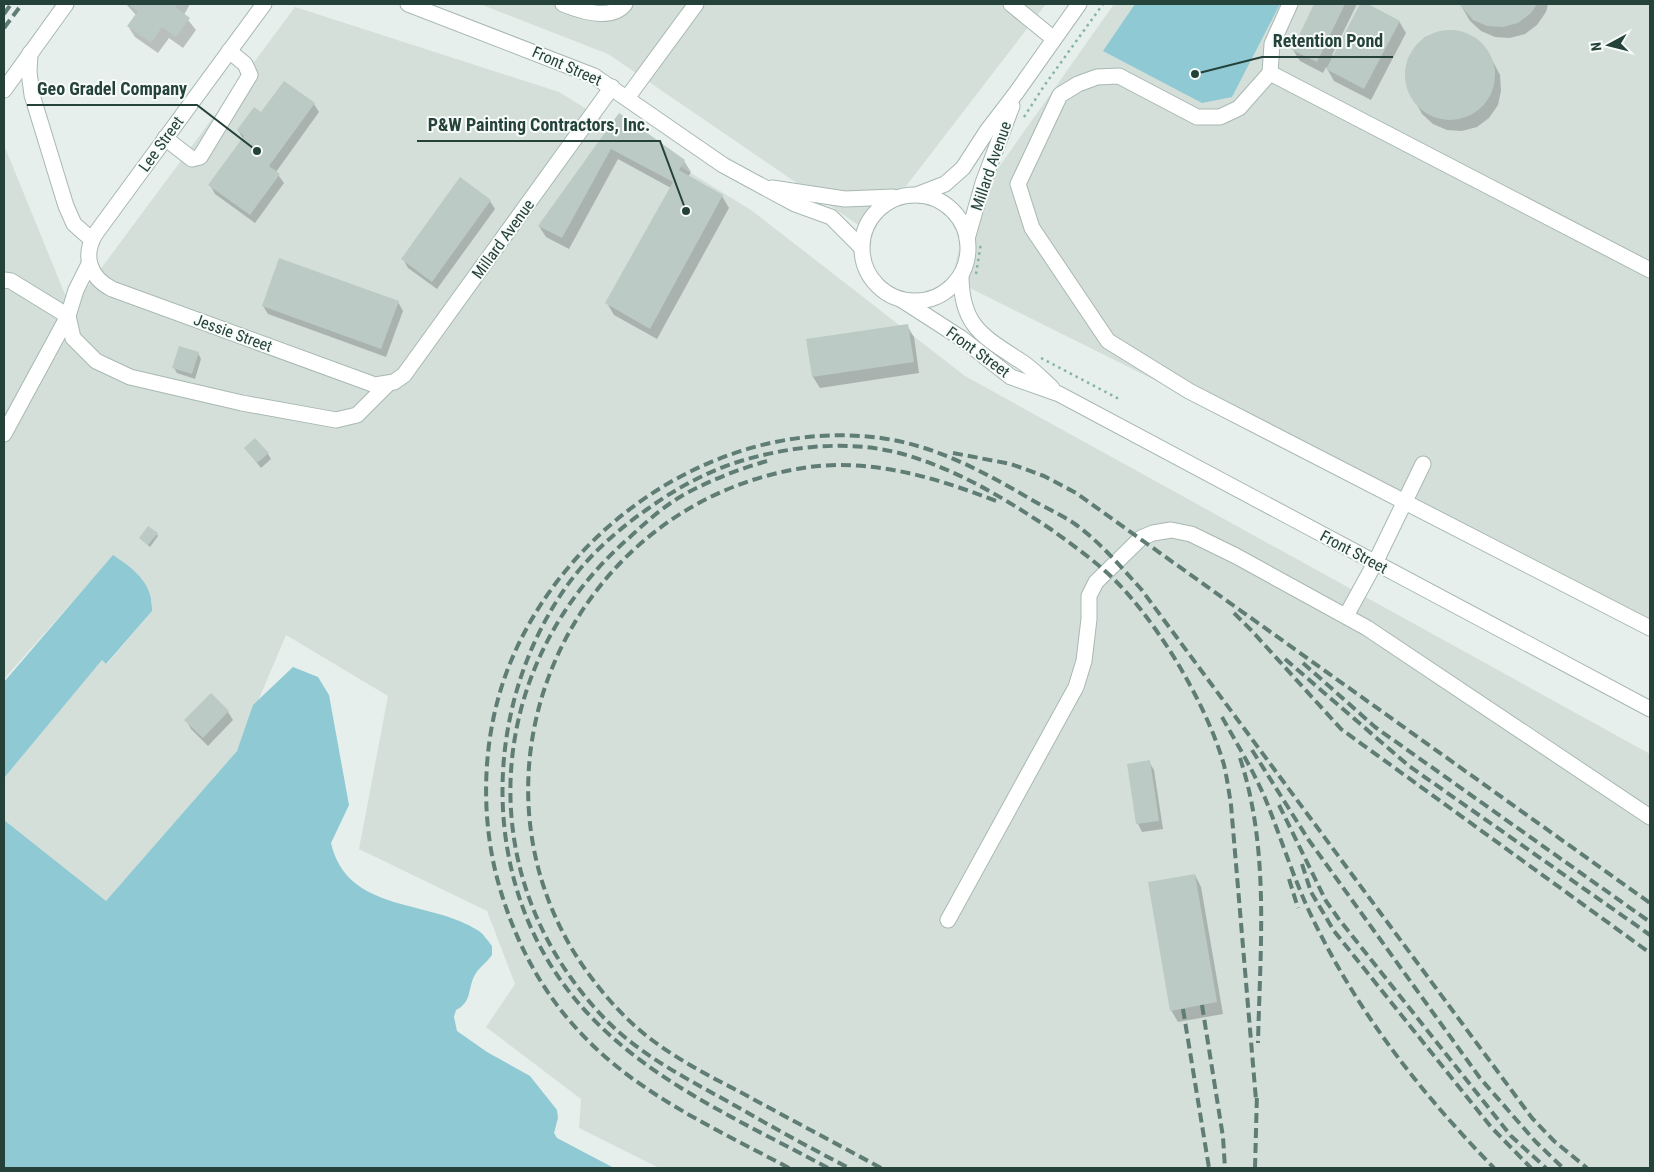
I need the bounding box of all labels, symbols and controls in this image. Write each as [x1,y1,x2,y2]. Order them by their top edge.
north arrow [1584,20,1634,70]
callout: Retention Pond [1262,24,1393,57]
text: Retention Pond [1273,30,1383,51]
text: N [1588,41,1605,52]
street label: Front Street [529,42,605,90]
callout: Geo Gradel Company [27,72,197,105]
text: Geo Gradel Company [37,78,187,99]
callout: P&W Painting Contractors, Inc. [417,108,660,141]
street label: Lee Street [135,112,188,175]
text: P&W Painting Contractors, Inc. [428,114,650,135]
street label: Millard Avenue [967,119,1015,213]
street label: Millard Avenue [468,196,538,282]
street label: Jessie Street [191,310,275,356]
street label: Front Street [943,323,1014,382]
street label: Front Street [1317,526,1391,578]

